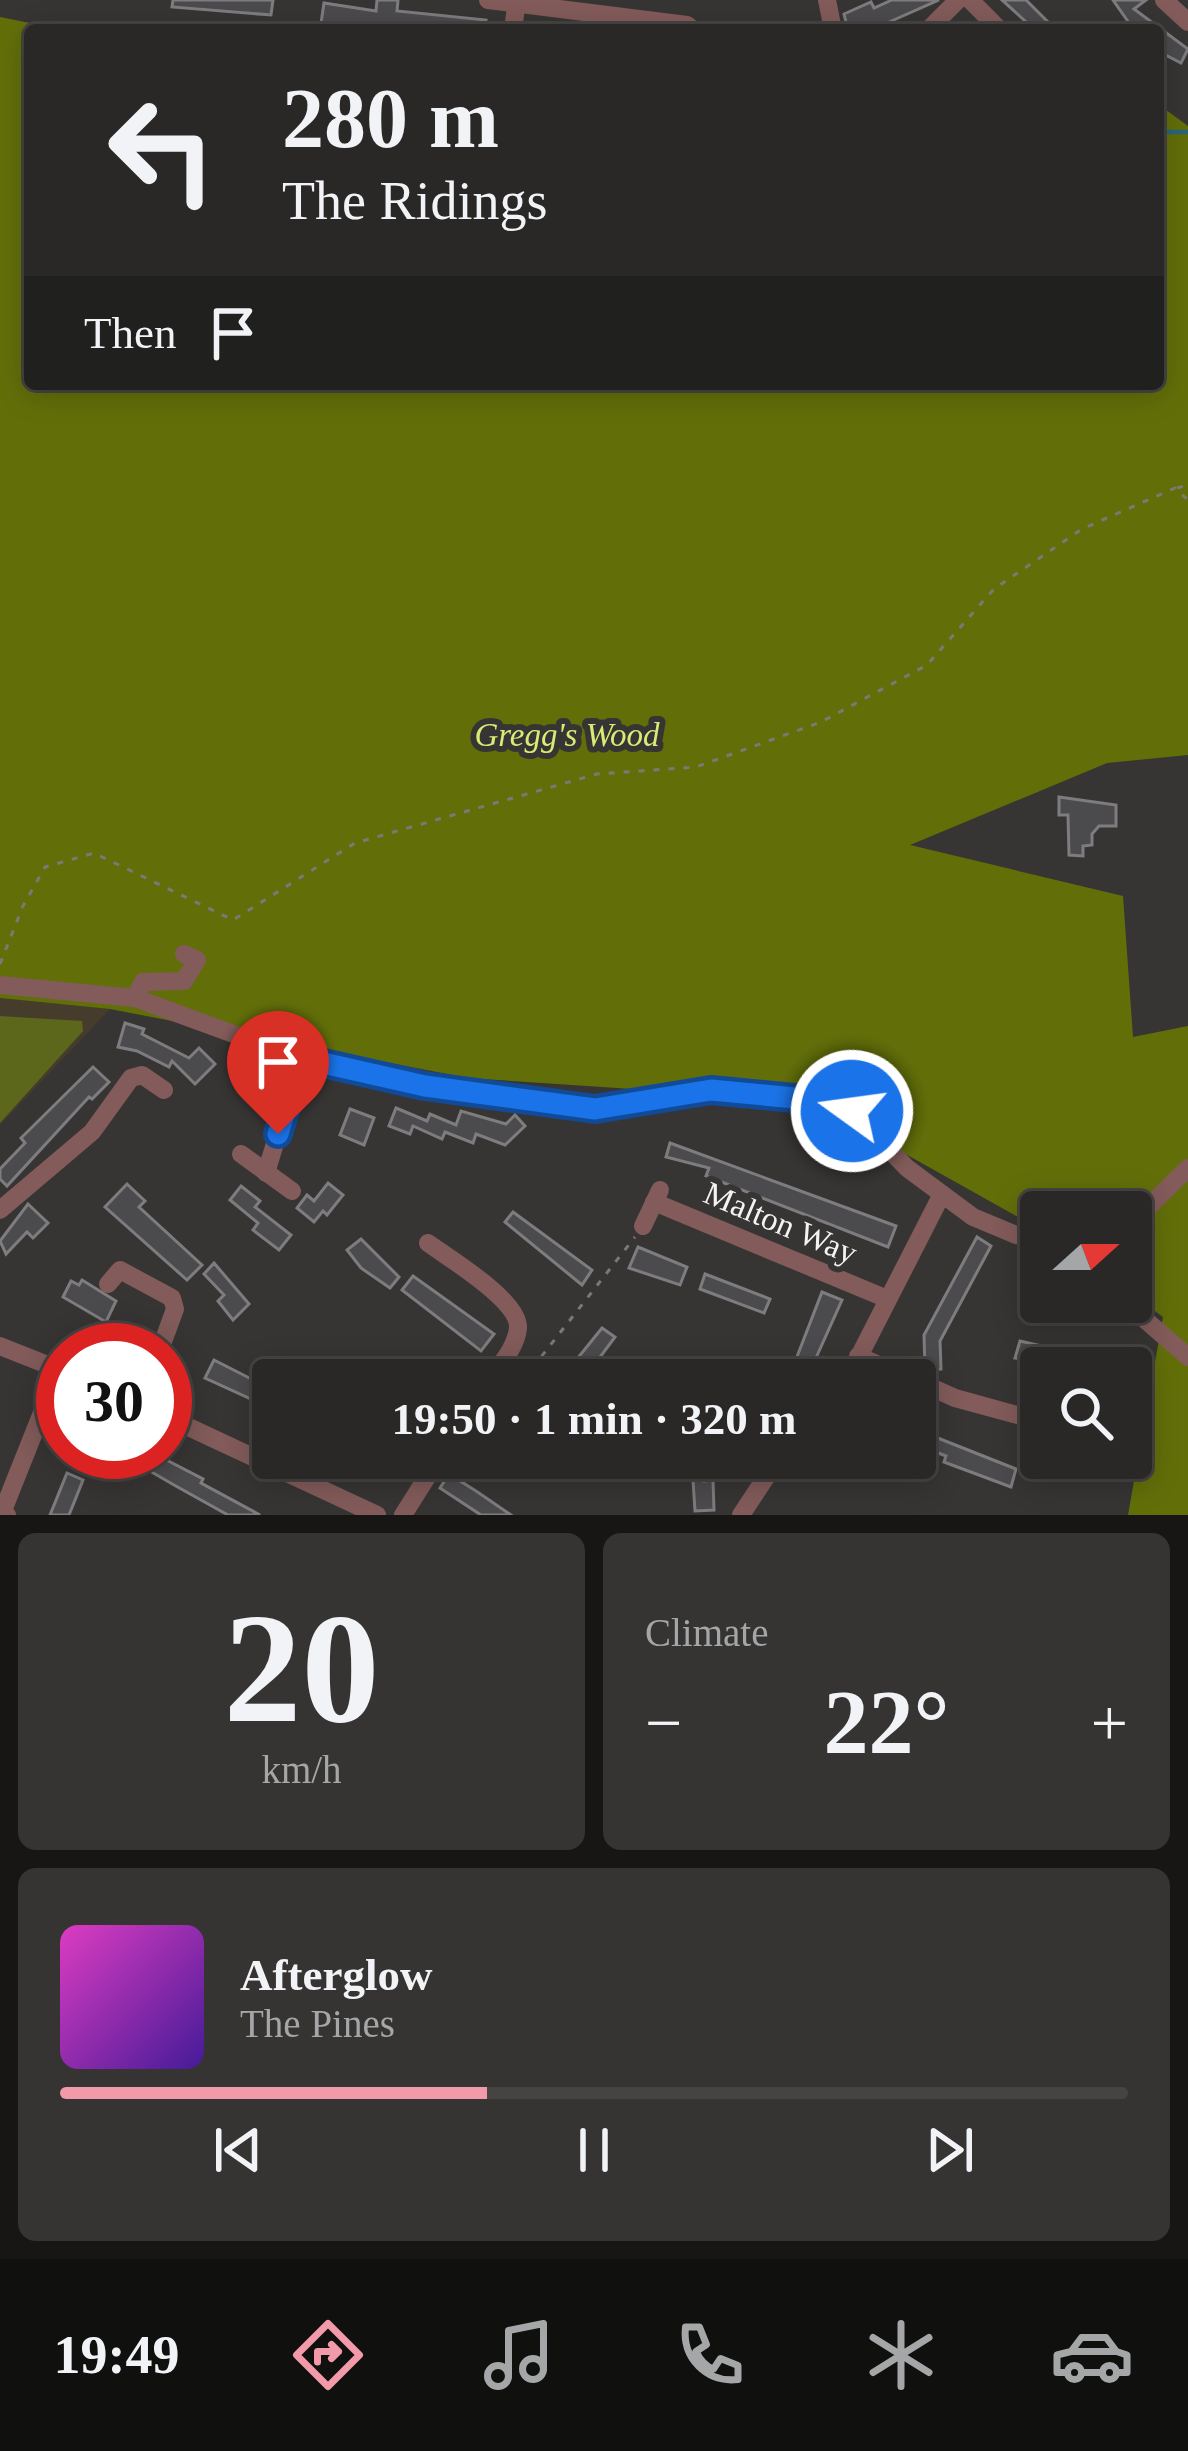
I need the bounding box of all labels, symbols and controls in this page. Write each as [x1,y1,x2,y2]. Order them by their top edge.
icon: left [84,72,240,228]
text: 280 m [282,72,499,165]
text: The Ridings [282,171,548,231]
icon: arrive [200,300,266,366]
text: Then [84,308,176,358]
park label: Gregg's Wood [474,717,660,753]
pin [227,1011,329,1134]
icon: arrive [245,1029,311,1095]
position arrow [789,1048,915,1174]
street label: Malton Way [699,1175,863,1271]
north arrow [1020,1191,1152,1323]
map controls [1020,1191,1152,1479]
speed limit sign: 30 [36,1323,192,1479]
button: search [1020,1347,1152,1479]
text: 19:50 · 1 min · 320 m [392,1394,797,1444]
text: 20 [224,1582,380,1755]
text: Climate [645,1611,768,1654]
text: 22° [824,1673,950,1772]
text: − [645,1686,682,1759]
text: + [1091,1686,1128,1759]
text: km/h [261,1748,342,1791]
text: Afterglow [240,1950,432,2000]
text: The Pines [240,2002,395,2045]
icon: previous [205,2117,271,2183]
icon: pause [561,2117,627,2183]
icon: next [917,2117,983,2183]
icon: directions [286,2313,370,2397]
icon: music [477,2313,561,2397]
icon: phone [668,2313,752,2397]
icon: climate [859,2313,943,2397]
icon: car [1050,2313,1134,2397]
text: 19:49 [54,2325,179,2385]

